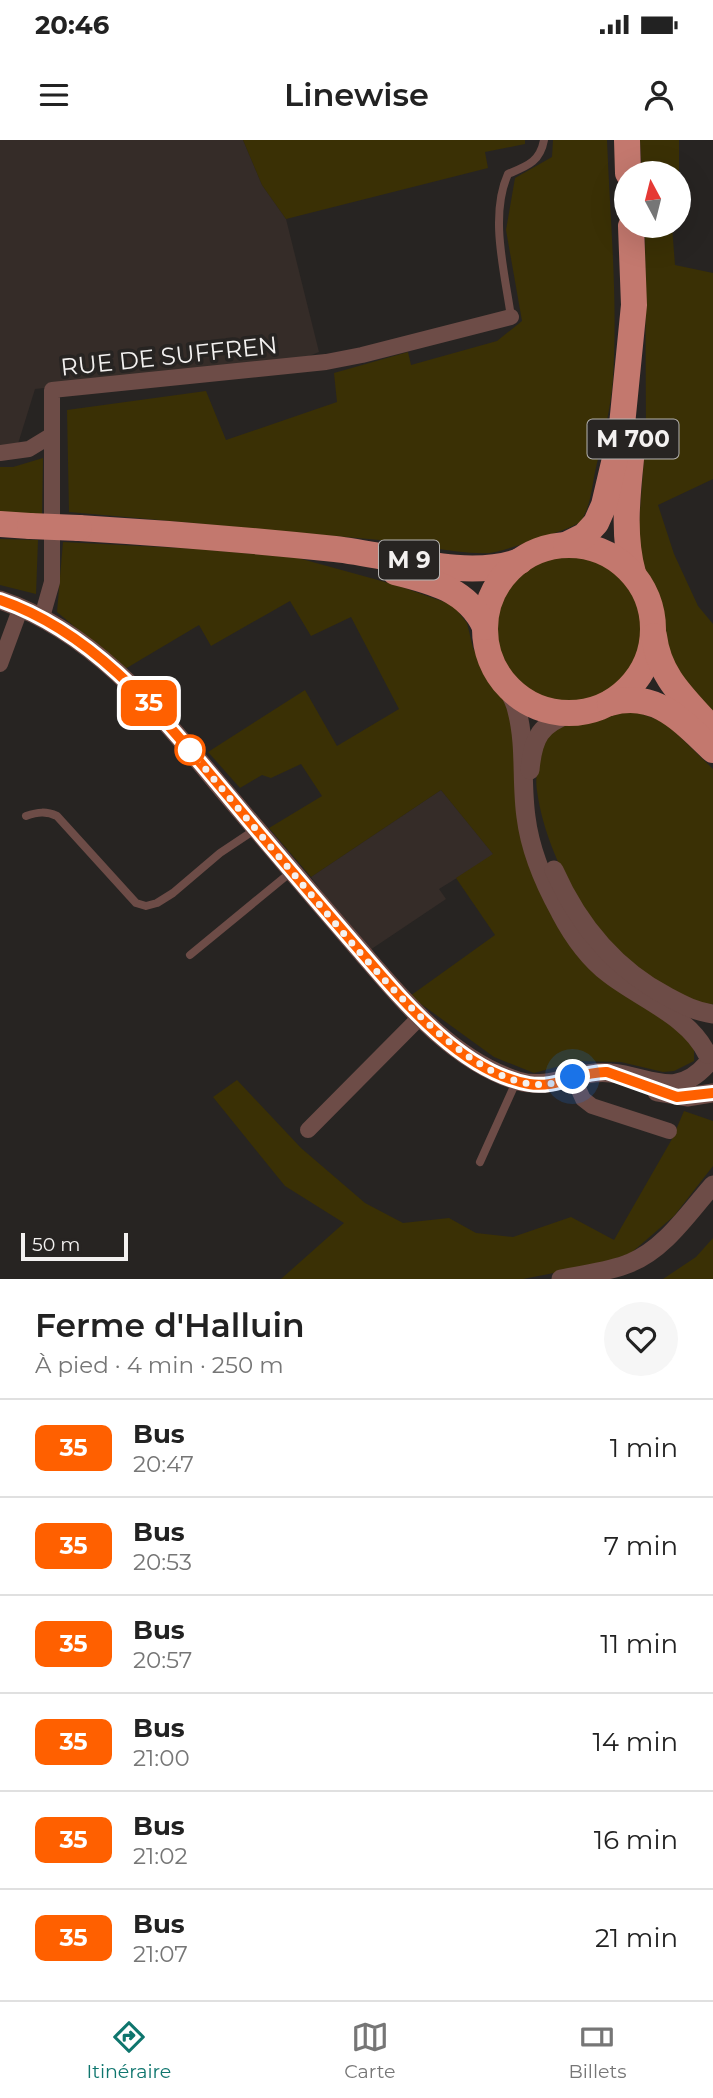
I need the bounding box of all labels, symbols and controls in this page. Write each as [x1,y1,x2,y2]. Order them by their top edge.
text: 20:46 [35,9,109,41]
text: Linewise [284,75,429,114]
icon: menu [35,76,73,114]
icon: person [640,76,678,114]
north arrow [614,161,691,238]
map controls [614,161,691,238]
street label: RUE DE SUFFREN [59,330,279,382]
road number: M 700 [588,420,678,458]
road number: M 9 [379,540,439,580]
line badge: 35 [118,680,180,726]
text: 35 [135,688,163,717]
unlabelled marker [175,735,205,765]
your location [555,1059,590,1094]
scale bar [21,1230,128,1262]
text: 50 m [32,1233,80,1256]
button: heart [604,1302,678,1376]
text: Ferme d'Halluin [35,1305,305,1345]
text: À pied · 4 min · 250 m [35,1351,284,1379]
text: Bus [133,1418,185,1450]
text: 1 min [610,1432,678,1464]
text: 35 [59,1433,88,1462]
text: 20:47 [133,1450,194,1478]
text: Bus [133,1516,185,1548]
text: 7 min [604,1530,678,1562]
text: 35 [59,1531,88,1560]
text: 20:53 [133,1548,192,1576]
text: Bus [133,1614,185,1646]
text: 11 min [600,1628,678,1660]
text: 35 [59,1629,88,1658]
text: 20:57 [133,1646,192,1674]
text: Bus [133,1712,185,1744]
text: 14 min [592,1726,678,1758]
text: 35 [59,1727,88,1756]
text: 21:00 [133,1744,190,1772]
text: Bus [133,1810,185,1842]
text: 16 min [594,1824,678,1856]
text: 35 [59,1825,88,1854]
text: 21:02 [133,1842,188,1870]
text: Bus [133,1908,185,1940]
text: 21 min [595,1922,678,1954]
text: 35 [59,1923,88,1952]
text: 21:07 [133,1940,188,1968]
tab: Itinéraire [86,2018,171,2083]
tab: Carte [344,2018,396,2083]
tab: Billets [568,2018,627,2083]

